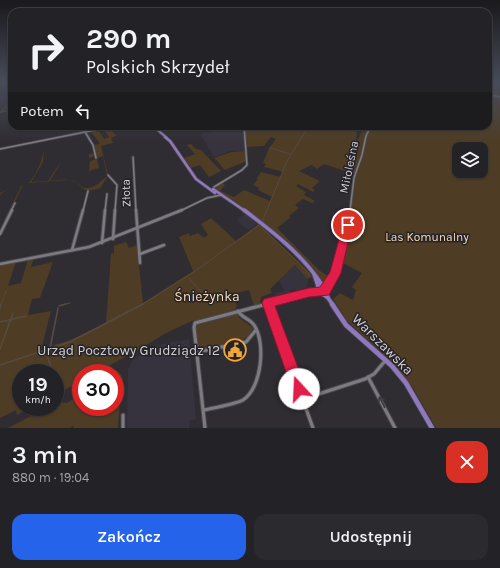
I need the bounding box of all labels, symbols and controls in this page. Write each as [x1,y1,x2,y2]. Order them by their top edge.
text: 290 m [86,22,171,55]
icon: right [20,24,72,76]
text: Polskich Skrzydeł [86,56,230,78]
icon: left [72,100,94,122]
text: Potem [20,102,64,120]
street label: Miłoleśna [337,139,361,195]
map controls [452,142,488,178]
button: layers [452,142,488,178]
street label: Złota [119,179,133,207]
pin [331,208,365,242]
icon: arrive [337,214,359,236]
park label: Las Komunalny [385,230,469,244]
park label: Śnieżynka [174,288,240,305]
street label: Warszawska [348,310,417,379]
public building icon: Urząd Pocztowy Grudziądz 12 [222,337,248,363]
place label: Urząd Pocztowy Grudziądz 12 [37,342,220,359]
speed limit sign: 30 [72,364,124,416]
position arrow [278,368,320,410]
text: 19 [28,373,48,396]
text: km/h [25,394,51,406]
one-way arrow [378,397,385,409]
text: 3 min [12,441,78,469]
button: close [446,441,488,483]
text: 880 m · 19:04 [12,470,89,485]
button: Zakończ [12,514,246,560]
button: Udostępnij [254,514,488,560]

